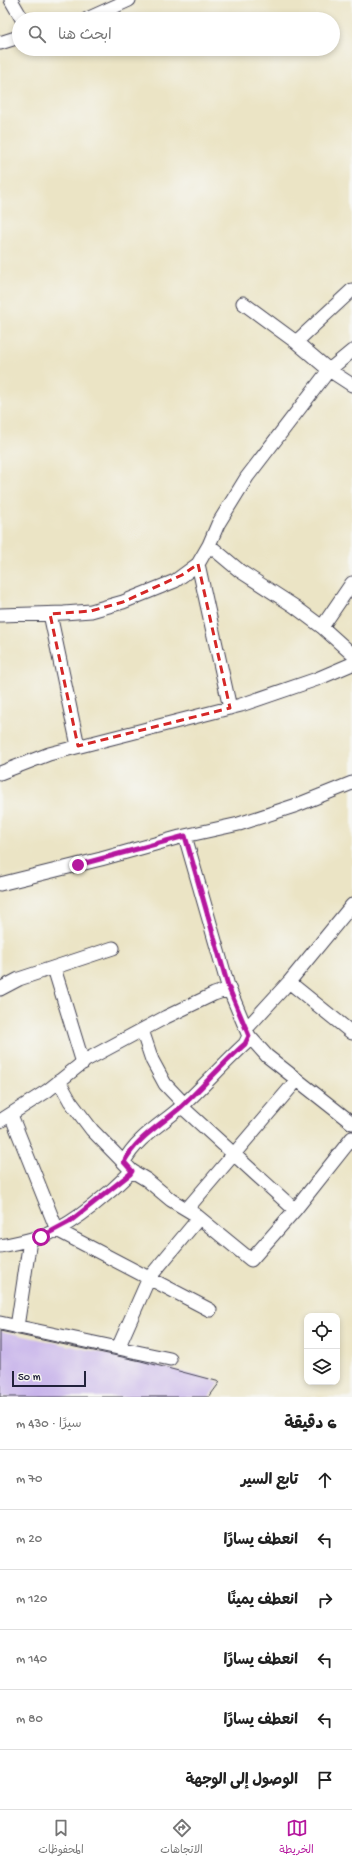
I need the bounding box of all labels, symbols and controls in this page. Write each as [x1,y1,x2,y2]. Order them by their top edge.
search box [12,12,340,56]
icon: search [26,23,48,45]
text: ابحث هنا [58,27,112,45]
route end [69,856,87,874]
route start [32,1228,50,1246]
map controls [304,1313,340,1385]
button: locate [304,1313,340,1349]
button: layers [304,1349,340,1385]
scale bar [12,1369,86,1388]
text: 50 m [18,1372,40,1384]
text: 6 دقيقة [284,1415,336,1435]
text: سيرًا · 430 m [16,1417,81,1432]
icon: ahead [314,1469,336,1491]
text: 70 m [16,1472,42,1487]
text: تابع السير [241,1472,298,1490]
icon: left [314,1529,336,1551]
text: 20 m [16,1532,42,1547]
text: انعطف يسارًا [224,1532,298,1550]
icon: right [314,1589,336,1611]
text: 120 m [16,1592,47,1607]
text: انعطف يمينًا [227,1592,298,1610]
icon: left [314,1649,336,1671]
text: 140 m [16,1652,47,1667]
text: انعطف يسارًا [224,1652,298,1670]
icon: left [314,1709,336,1731]
text: 80 m [16,1712,43,1727]
text: انعطف يسارًا [224,1712,298,1730]
icon: arrive [314,1769,336,1791]
text: الوصول إلى الوجهة [185,1772,298,1790]
tab: المحفوظات [38,1817,84,1859]
tab: الاتجاهات [160,1817,203,1859]
tab: الخريطة [279,1817,314,1859]

